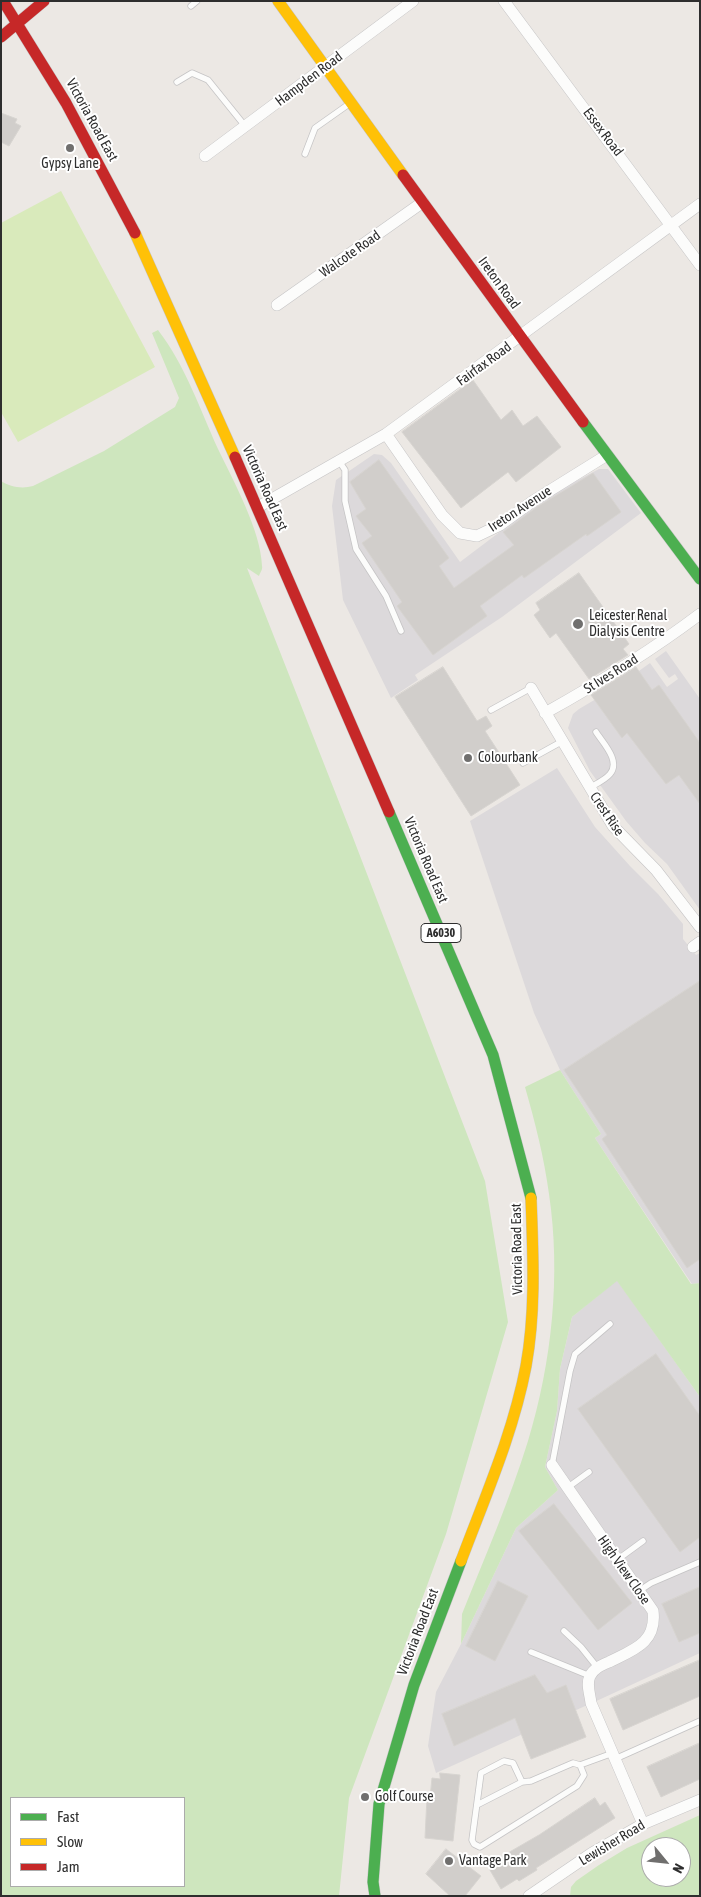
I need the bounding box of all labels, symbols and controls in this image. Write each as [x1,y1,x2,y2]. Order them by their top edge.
street label: Hampden Road [272,48,346,110]
street label: Victoria Road East [62,76,122,164]
street label: Essex Road [579,104,627,160]
marker: Gypsy Lane [64,142,76,154]
place label: Gypsy Lane [41,156,99,172]
street label: Walcote Road [316,227,384,281]
street label: Ireton Road [475,254,523,312]
street label: Fairfax Road [453,338,515,390]
street label: Victoria Road East [239,443,291,533]
street label: Ireton Avenue [485,482,555,536]
place label: Leicester Renal Dialysis Centre [589,608,667,640]
marker: Leicester Renal Dialysis Centre [571,617,585,631]
street label: St Ives Road [581,651,641,697]
place label: Colourbank [478,750,538,766]
marker: Colourbank [462,752,474,764]
street label: Crest Rise [586,789,628,839]
street label: Victoria Road East [400,815,452,905]
road number: A6030 [421,924,461,942]
street label: Victoria Road East [508,1203,526,1295]
street label: High View Close [594,1532,654,1608]
street label: Victoria Road East [394,1586,442,1678]
place label: Golf Course [375,1789,434,1805]
marker: Golf Course [359,1791,371,1803]
legend [10,1797,185,1887]
text: Fast [57,1808,79,1825]
street label: Lewisher Road [576,1817,648,1869]
text: Slow [57,1833,83,1850]
north arrow [641,1837,691,1887]
place label: Vantage Park [459,1853,527,1869]
marker: Vantage Park [443,1855,455,1867]
text: Jam [57,1858,80,1875]
text: N [669,1861,687,1876]

